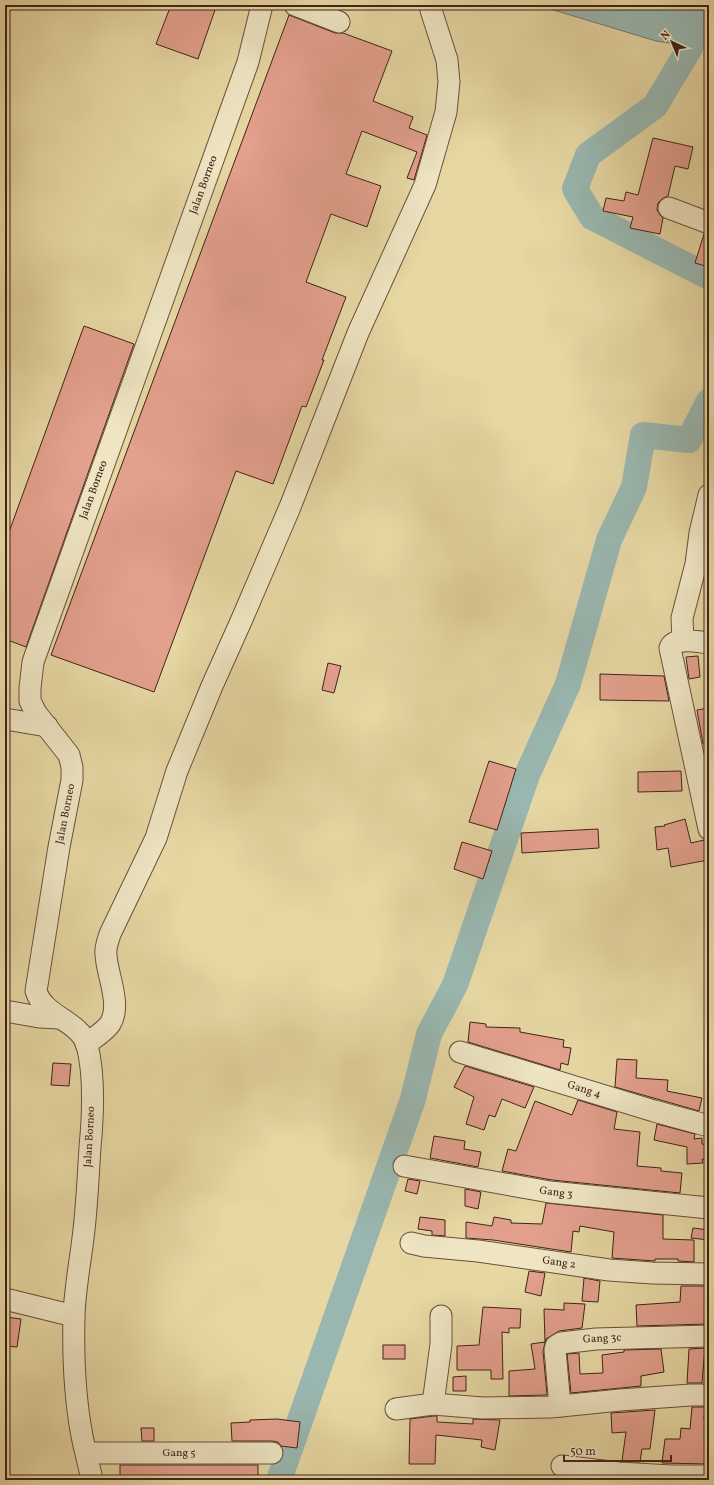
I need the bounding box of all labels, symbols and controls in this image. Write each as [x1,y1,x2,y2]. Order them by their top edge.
north arrow [652,22,692,62]
text: N [658,28,674,44]
street label: Jalan Borneo [186,153,222,216]
street label: Jalan Borneo [76,458,112,521]
street label: Jalan Borneo [53,782,79,846]
street label: Gang 4 [565,1078,603,1102]
street label: Jalan Borneo [81,1106,99,1168]
street label: Gang 3 [538,1184,574,1203]
street label: Gang 2 [541,1253,577,1273]
street label: Gang 3c [582,1330,622,1347]
scale bar [564,1437,671,1463]
text: 50 m [570,1444,596,1460]
street label: Gang 5 [162,1446,196,1461]

